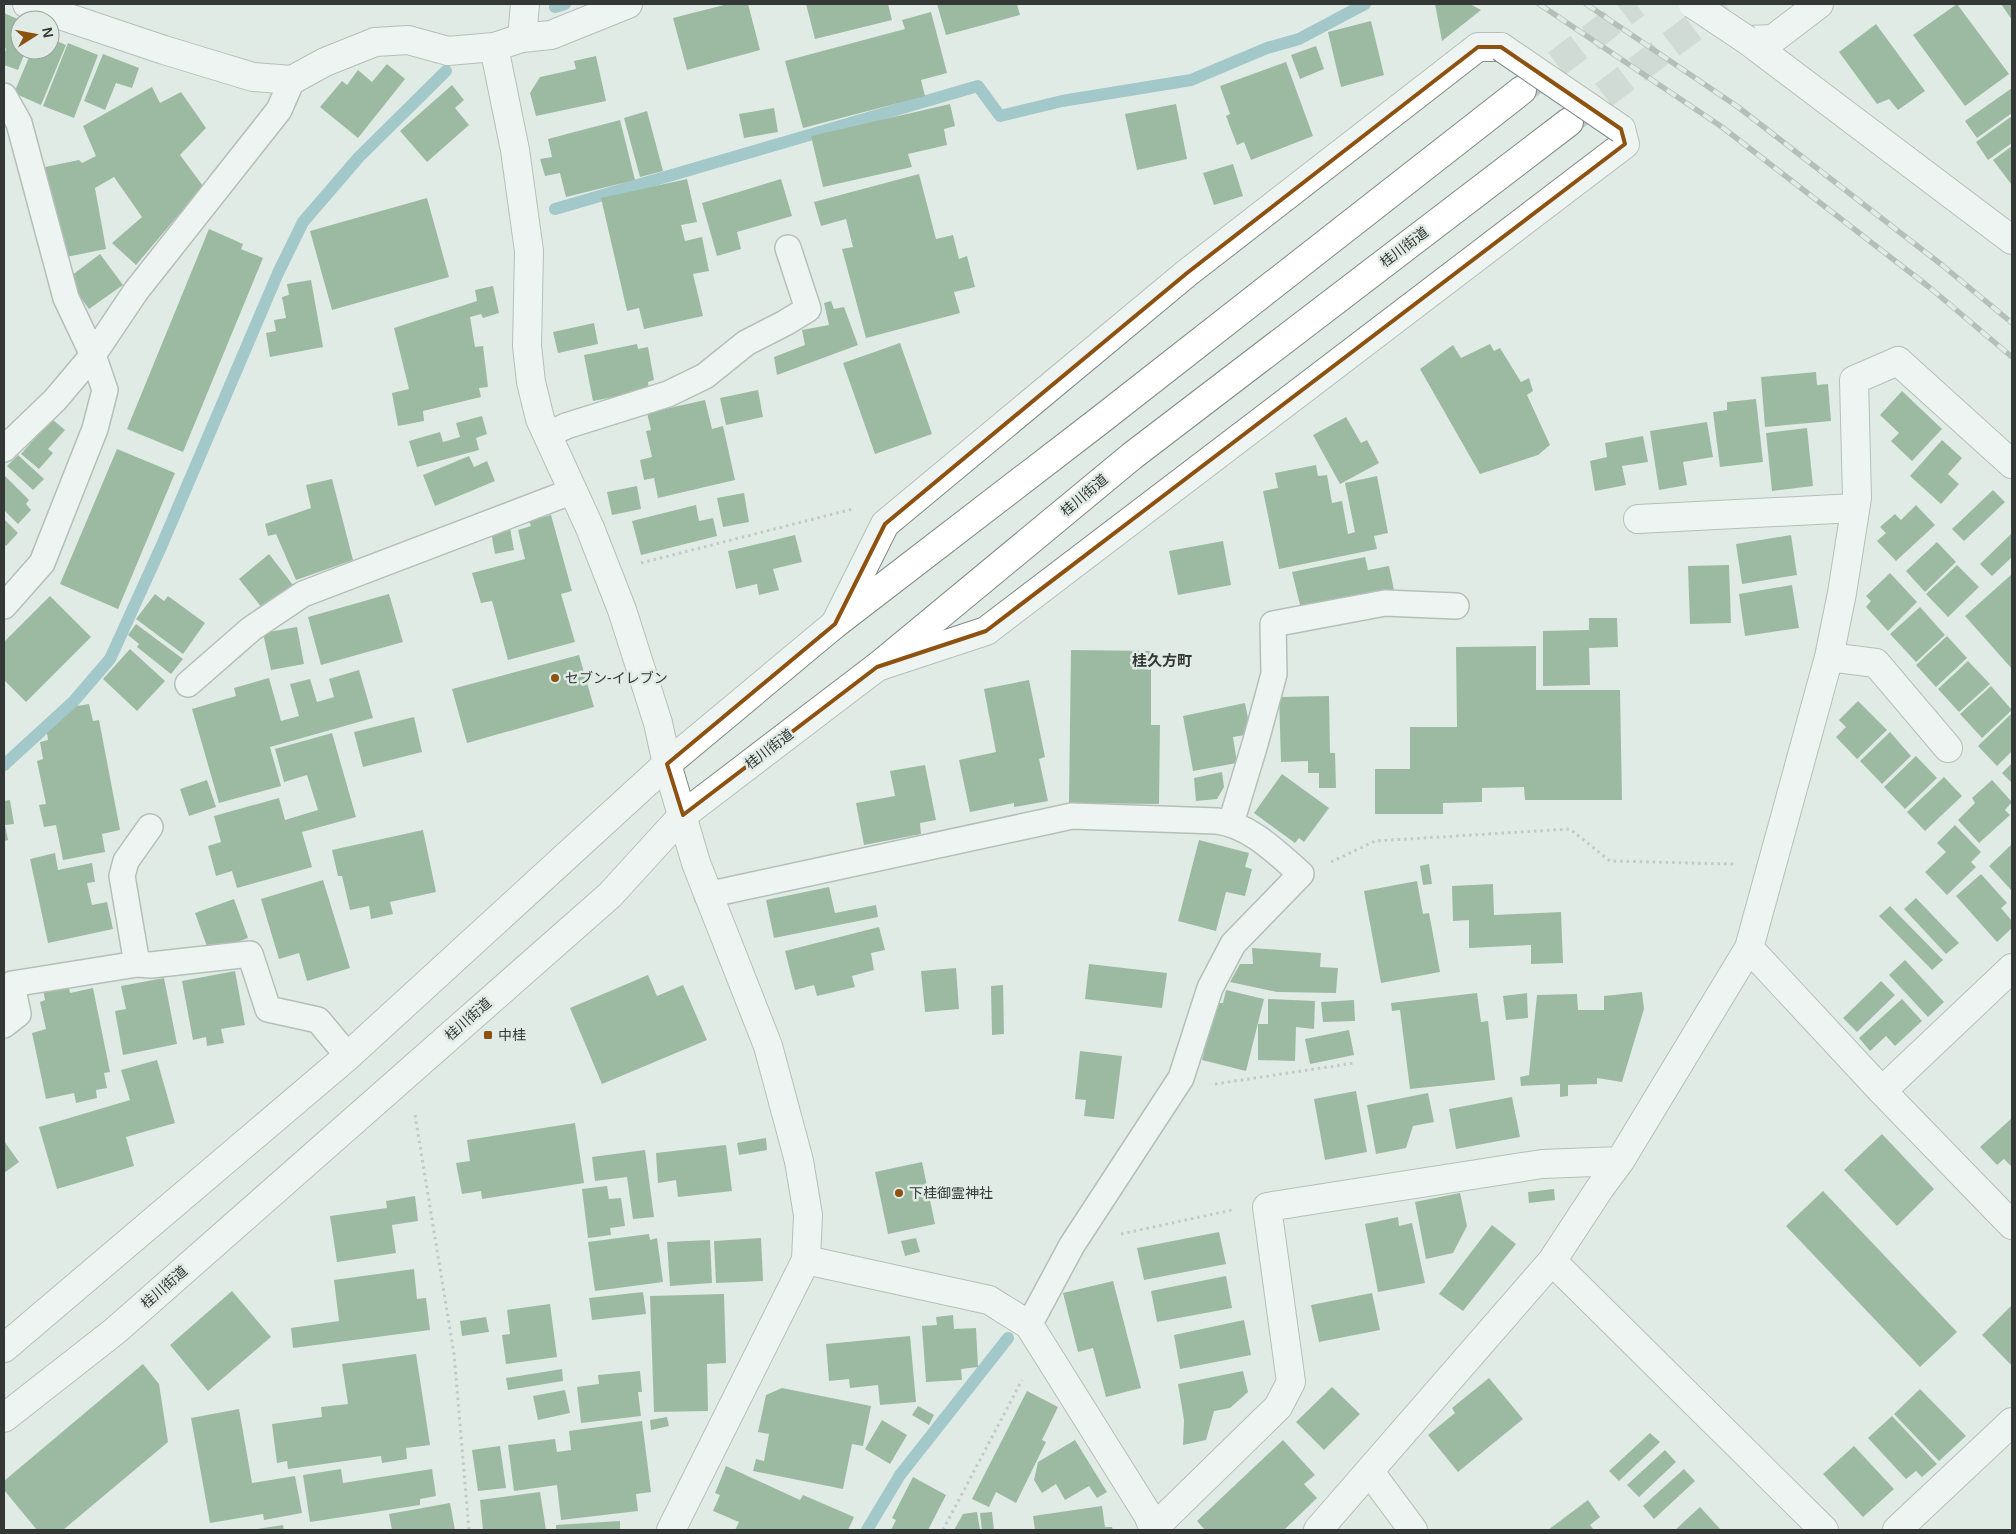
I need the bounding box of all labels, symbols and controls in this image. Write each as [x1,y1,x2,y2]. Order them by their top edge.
north arrow [10,10,60,60]
text: N [39,26,57,39]
street label: 桂川街道 [1377,224,1431,270]
street label: 桂川街道 [1057,471,1111,519]
district label: 桂久方町 [1132,652,1192,669]
place label: セブン-イレブン [565,670,668,686]
marker: セブン-イレブン [549,672,561,684]
street label: 桂川街道 [742,726,796,772]
street label: 桂川街道 [442,995,494,1043]
place label: 中桂 [498,1027,526,1043]
marker: 中桂 [482,1029,494,1041]
place label: 下桂御霊神社 [909,1185,993,1201]
marker: 下桂御霊神社 [893,1187,905,1199]
street label: 桂川街道 [138,1263,190,1311]

